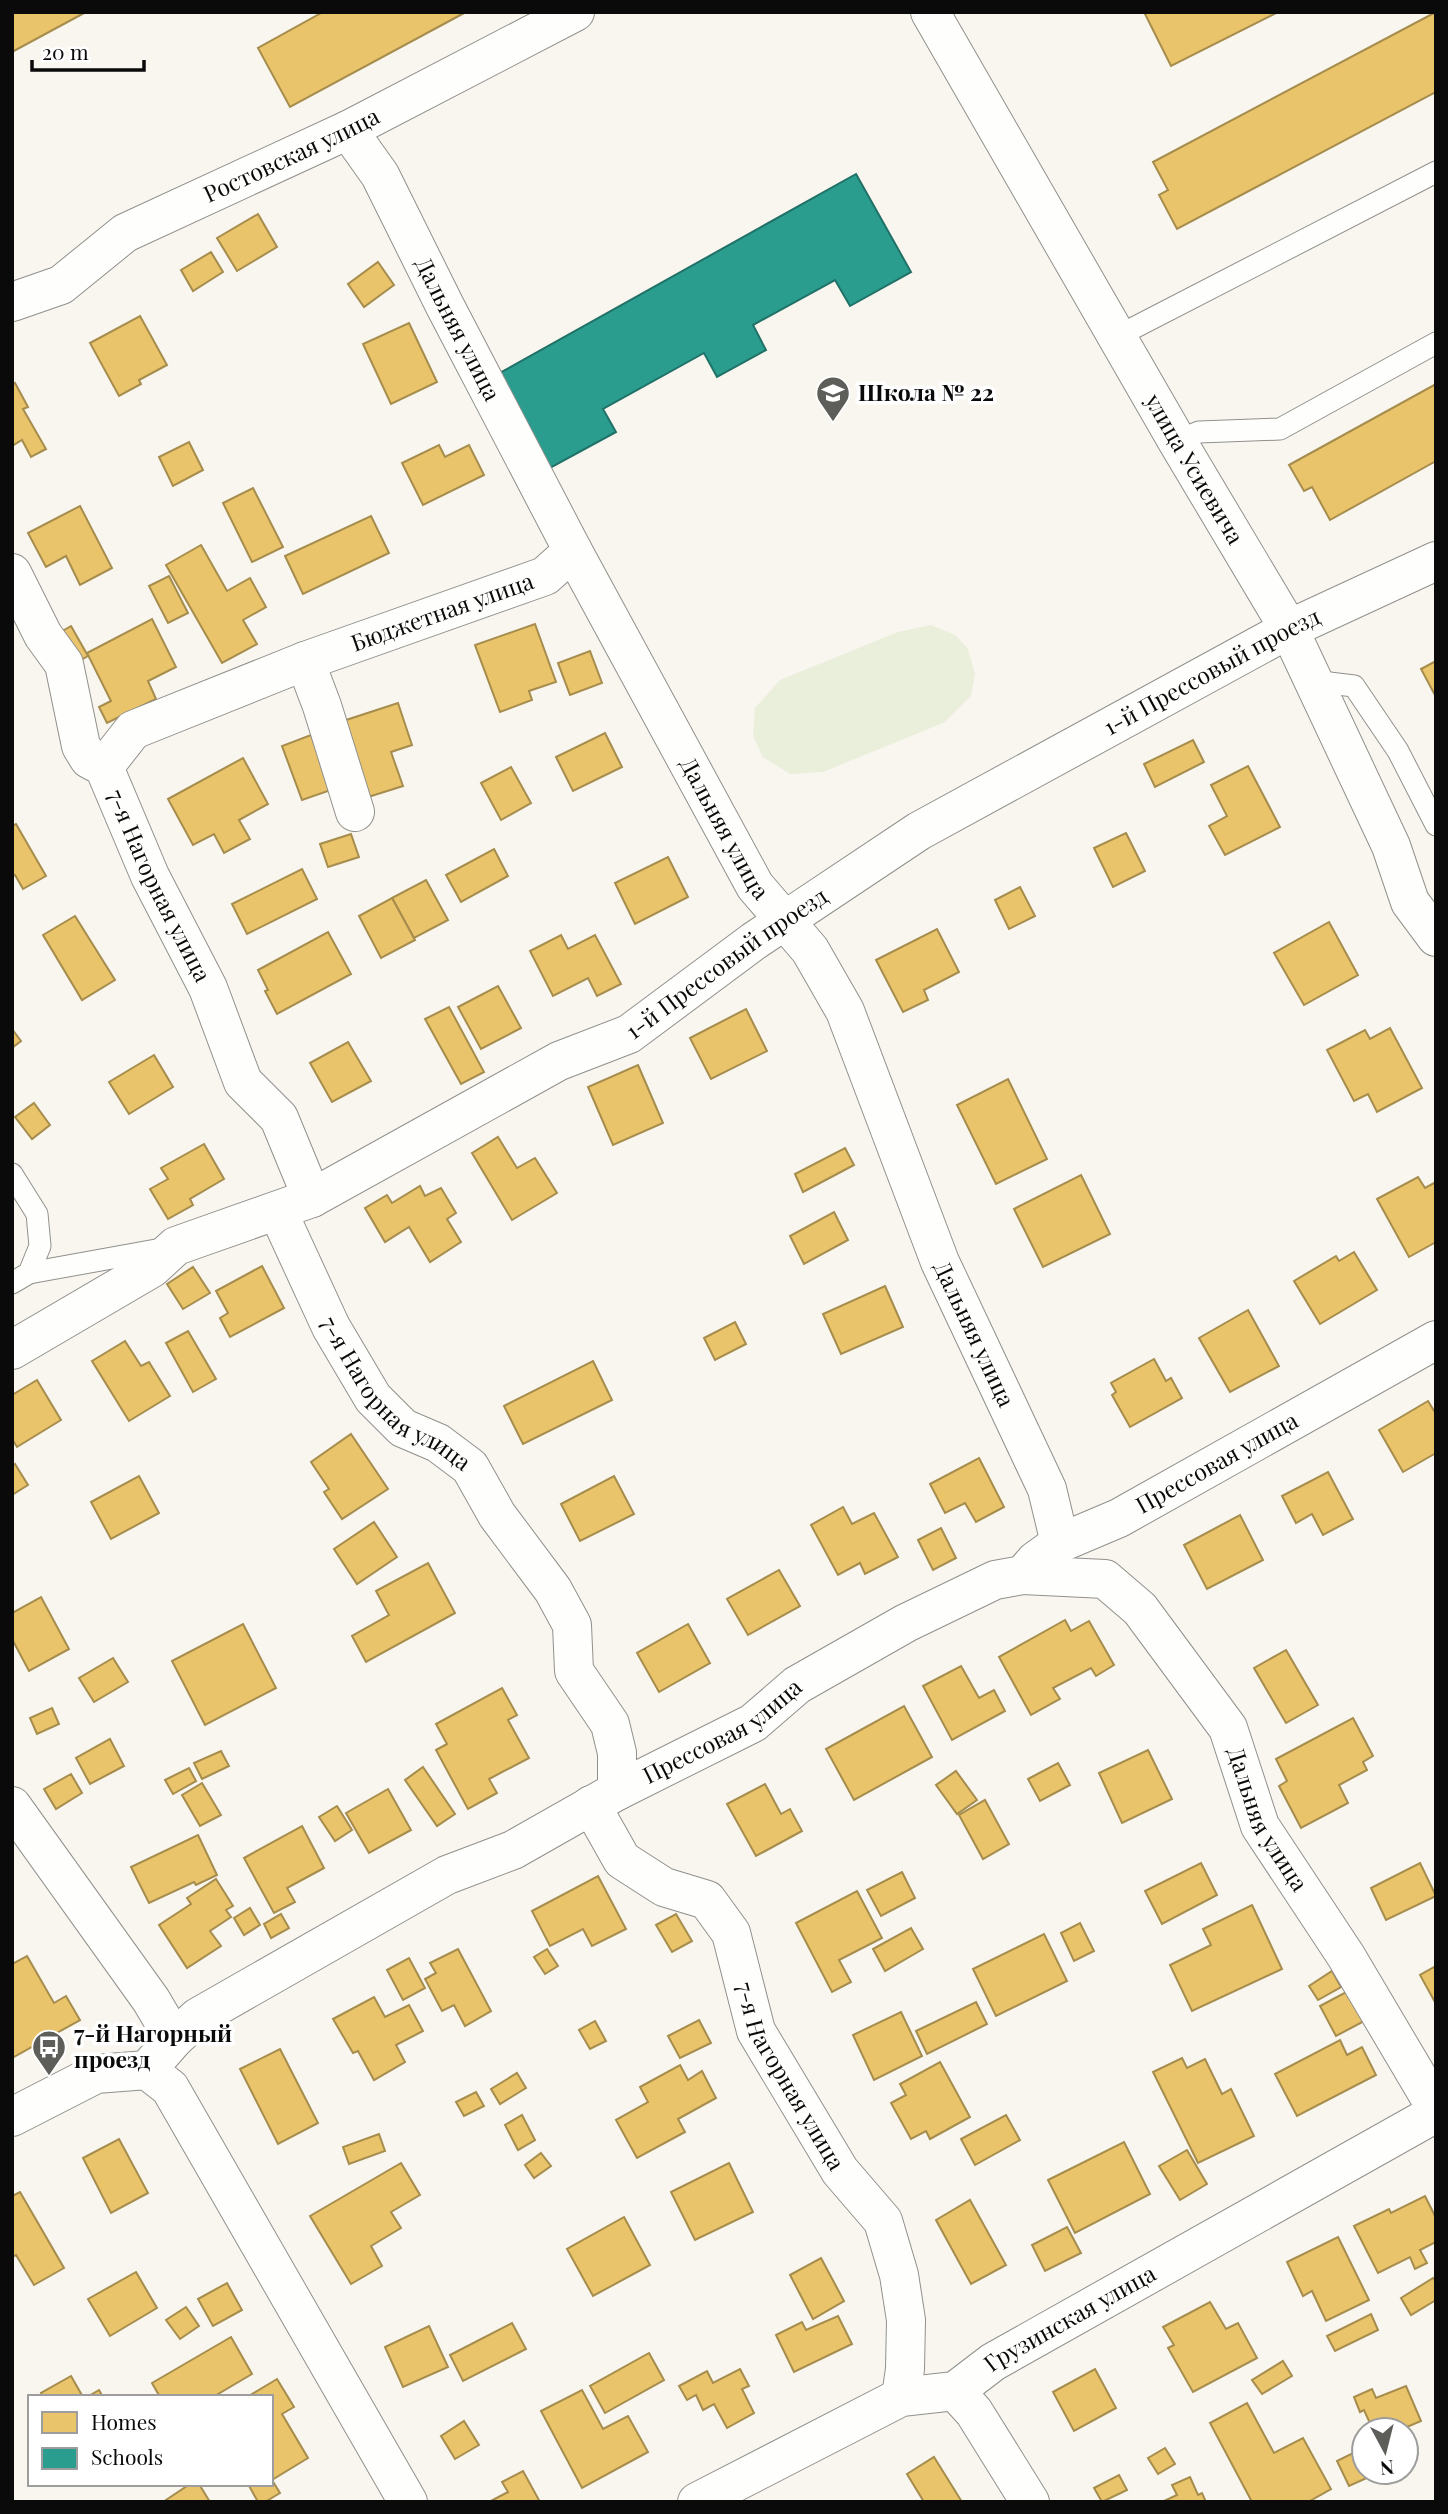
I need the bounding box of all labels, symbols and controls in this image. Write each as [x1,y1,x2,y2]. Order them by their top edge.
scale bar [32,28,144,72]
text: 20 m [42,37,89,65]
street label: Ростовская улица [198,99,385,209]
street label: Дальняя улица [409,252,509,406]
school or university icon: Школа № 22 [814,374,852,423]
place label: Школа № 22 [858,376,994,407]
street label: улица Усиевича [1139,387,1252,550]
street label: Бюджетная улица [346,564,538,658]
street label: 1-й Прессовый проезд [1097,600,1325,741]
street label: Дальняя улица [674,751,777,906]
street label: 7-я Нагорная улица [101,784,219,987]
street label: 1-й Прессовый проезд [619,879,833,1045]
street label: Дальняя улица [928,1256,1023,1412]
street label: 7-я Нагорная улица [314,1311,478,1477]
street label: Прессовая улица [1130,1403,1303,1520]
street label: Прессовая улица [637,1670,808,1790]
street label: Дальняя улица [1221,1743,1316,1897]
street label: 7-я Нагорная улица [730,1978,853,2176]
place label: 7-й Нагорный проезд [74,2017,232,2074]
bus stop icon: 7-й Нагорный проезд [30,2028,68,2077]
street label: Грузинская улица [977,2257,1161,2378]
legend [28,2395,273,2486]
text: Homes [91,2407,157,2435]
north arrow [1350,2416,1420,2486]
text: Schools [91,2442,163,2470]
text: N [1379,2455,1396,2483]

